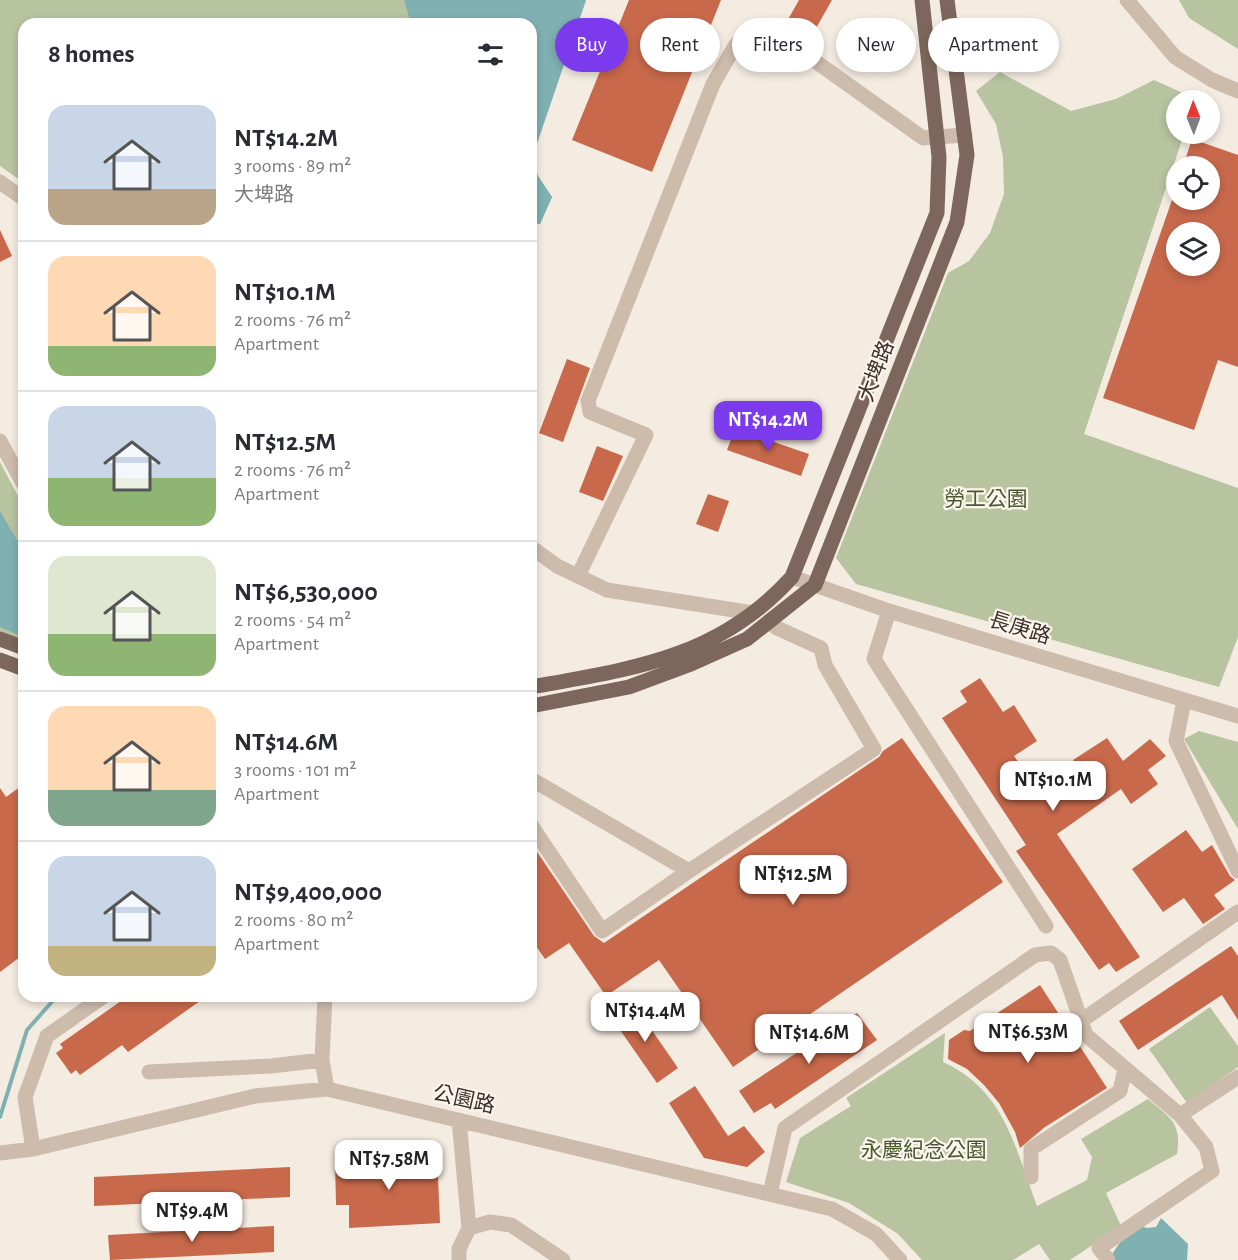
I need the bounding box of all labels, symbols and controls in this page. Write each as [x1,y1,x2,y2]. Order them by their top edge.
chip: Buy [555,18,628,72]
chip: Rent [640,18,720,72]
chip: Filters [732,18,824,72]
chip: New [836,18,916,72]
chip: Apartment [928,18,1059,72]
icon: filters [474,38,507,71]
text: 8 homes [48,41,135,67]
north arrow [1166,90,1220,144]
map controls [1166,90,1220,276]
text: NT$14.2M [234,125,338,151]
icon: home [96,129,168,201]
text: 3 rooms · 89 m² [234,156,351,176]
button: locate [1166,156,1220,210]
text: 大埤路 [234,185,294,205]
button: layers [1166,222,1220,276]
text: NT$10.1M [234,279,336,305]
icon: home [96,280,168,352]
text: 2 rooms · 76 m² [234,310,351,330]
text: Apartment [234,334,319,354]
street label: 大埤路 [854,338,898,404]
pin: NT$14.2M [706,401,830,452]
text: NT$14.2M [728,410,808,430]
text: NT$12.5M [234,429,336,455]
icon: home [96,430,168,502]
text: 2 rooms · 76 m² [234,460,351,480]
text: Apartment [234,484,319,504]
park label: 勞工公園 [944,488,1028,510]
text: NT$6,530,000 [234,579,378,605]
icon: home [96,580,168,652]
street label: 長庚路 [987,608,1053,648]
text: 2 rooms · 54 m² [234,610,351,630]
text: Apartment [234,634,319,654]
text: NT$14.6M [234,729,338,755]
icon: home [96,730,168,802]
text: 3 rooms · 101 m² [234,760,357,780]
pin: NT$10.1M [991,761,1115,812]
text: NT$10.1M [1014,770,1092,790]
text: Apartment [234,784,319,804]
pin: NT$12.5M [731,855,855,906]
text: NT$12.5M [754,864,832,884]
text: NT$9,400,000 [234,879,382,905]
icon: home [96,880,168,952]
text: 2 rooms · 80 m² [234,910,353,930]
text: Apartment [234,934,319,954]
pin: NT$14.4M [583,992,707,1043]
text: NT$14.4M [605,1001,685,1021]
pin: NT$6.53M [966,1013,1090,1064]
pin: NT$14.6M [747,1014,871,1065]
text: NT$6.53M [988,1022,1068,1042]
text: NT$14.6M [769,1023,849,1043]
street label: 公園路 [431,1081,497,1117]
park label: 永慶紀念公園 [861,1139,987,1161]
pin: NT$7.58M [327,1140,451,1191]
text: NT$7.58M [349,1149,429,1169]
pin: NT$9.4M [137,1192,247,1243]
text: NT$9.4M [155,1201,229,1221]

